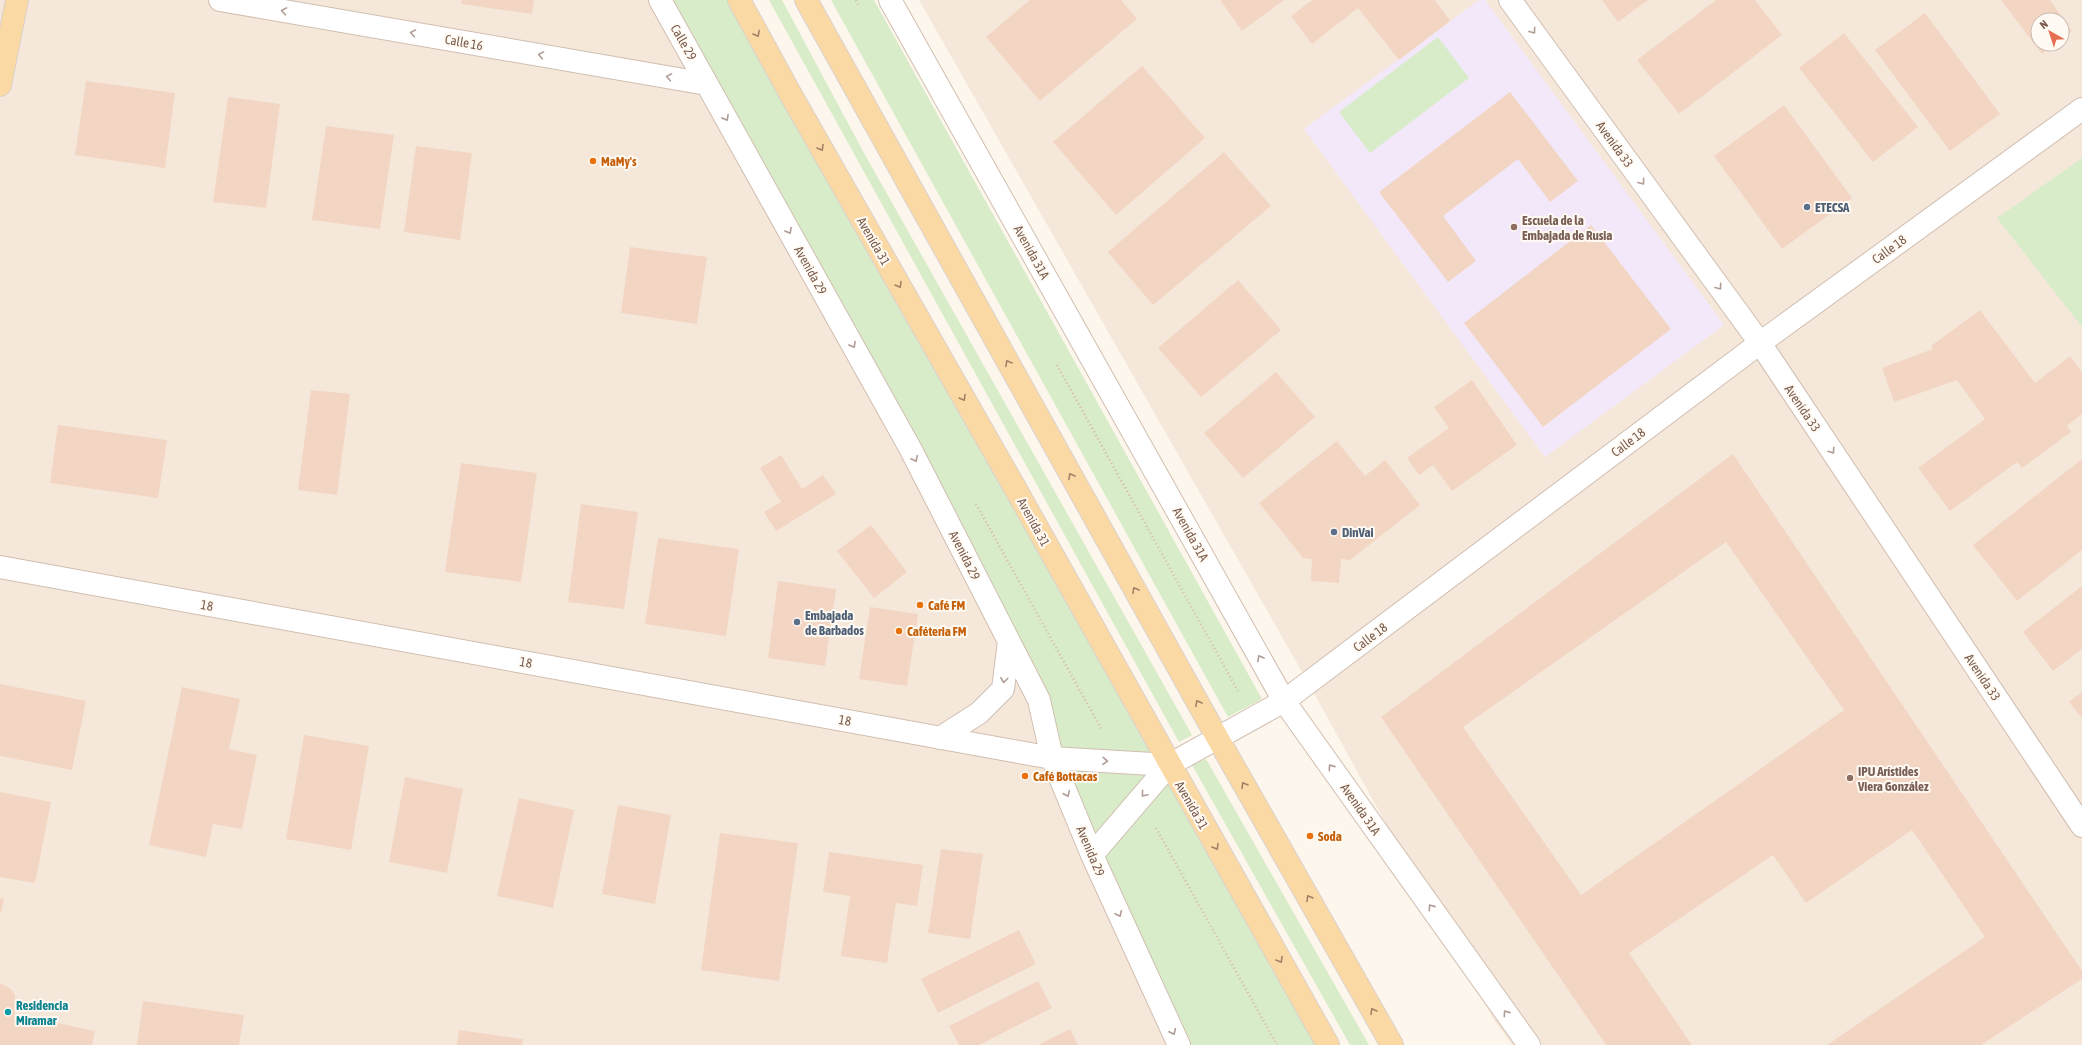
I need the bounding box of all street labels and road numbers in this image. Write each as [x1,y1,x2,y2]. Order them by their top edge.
street label: Calle 29 [667,22,700,63]
street label: Calle 16 [444,32,484,53]
street label: Avenida 33 [1593,118,1636,170]
street label: Avenida 31 [854,215,893,268]
street label: Avenida 31A [1011,223,1053,282]
street label: Calle 18 [1869,232,1909,267]
street label: Avenida 29 [791,243,830,297]
street label: Avenida 33 [1782,382,1824,434]
street label: Calle 18 [1608,425,1648,460]
street label: Avenida 31 [1014,495,1053,549]
street label: Avenida 31A [1170,505,1212,564]
street label: Avenida 29 [946,528,983,582]
street label: 18 [200,597,214,614]
street label: Calle 18 [1350,620,1390,655]
street label: Avenida 33 [1962,651,2004,703]
street label: 18 [519,654,533,671]
street label: 18 [838,712,852,729]
street label: Avenida 31 [1172,779,1211,832]
street label: Avenida 31A [1337,781,1384,838]
street label: Avenida 29 [1073,824,1108,879]

